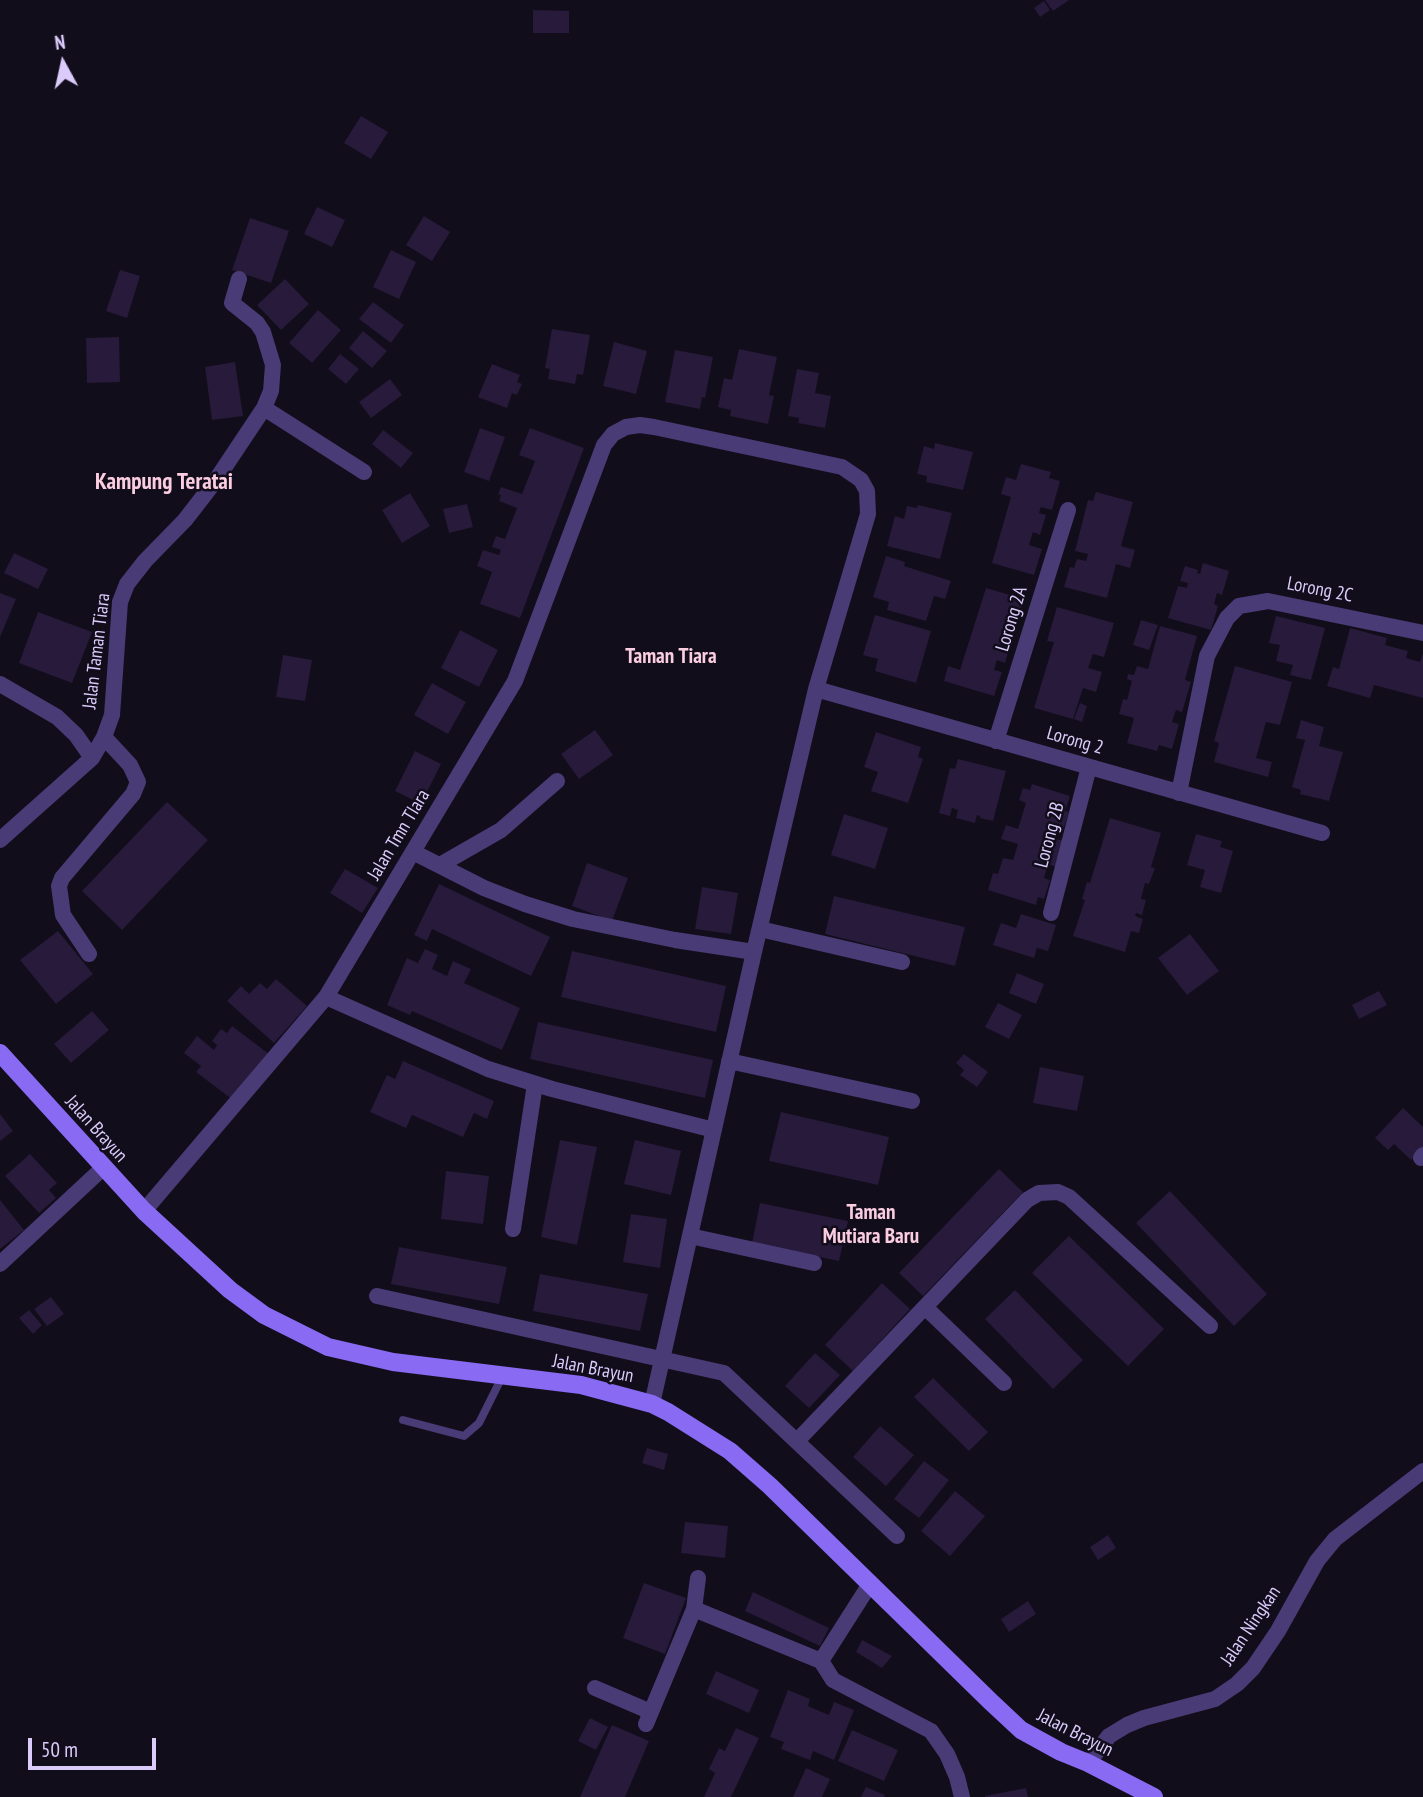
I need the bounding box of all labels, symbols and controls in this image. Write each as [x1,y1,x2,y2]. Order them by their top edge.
north arrow [28,28,98,98]
text: N [53,30,67,55]
district label: Kampung Teratai [95,468,233,496]
street label: Lorong 2C [1285,572,1355,608]
street label: Lorong 2A [991,584,1033,654]
street label: Jalan Taman Tiara [79,592,115,710]
district label: Taman Tiara [625,644,717,670]
street label: Lorong 2 [1044,722,1106,760]
street label: Jalan Tmn TIara [363,786,435,884]
street label: Lorong 2B [1030,800,1070,870]
street label: Jalan Brayun [60,1091,132,1167]
district label: Taman Mutiara Baru [823,1200,919,1250]
street label: Jalan Brayun [551,1350,635,1388]
street label: Jalan Ningkan [1216,1582,1286,1670]
street label: Jalan Brayun [1033,1704,1117,1762]
scale bar [32,1724,159,1768]
text: 50 m [41,1736,78,1763]

